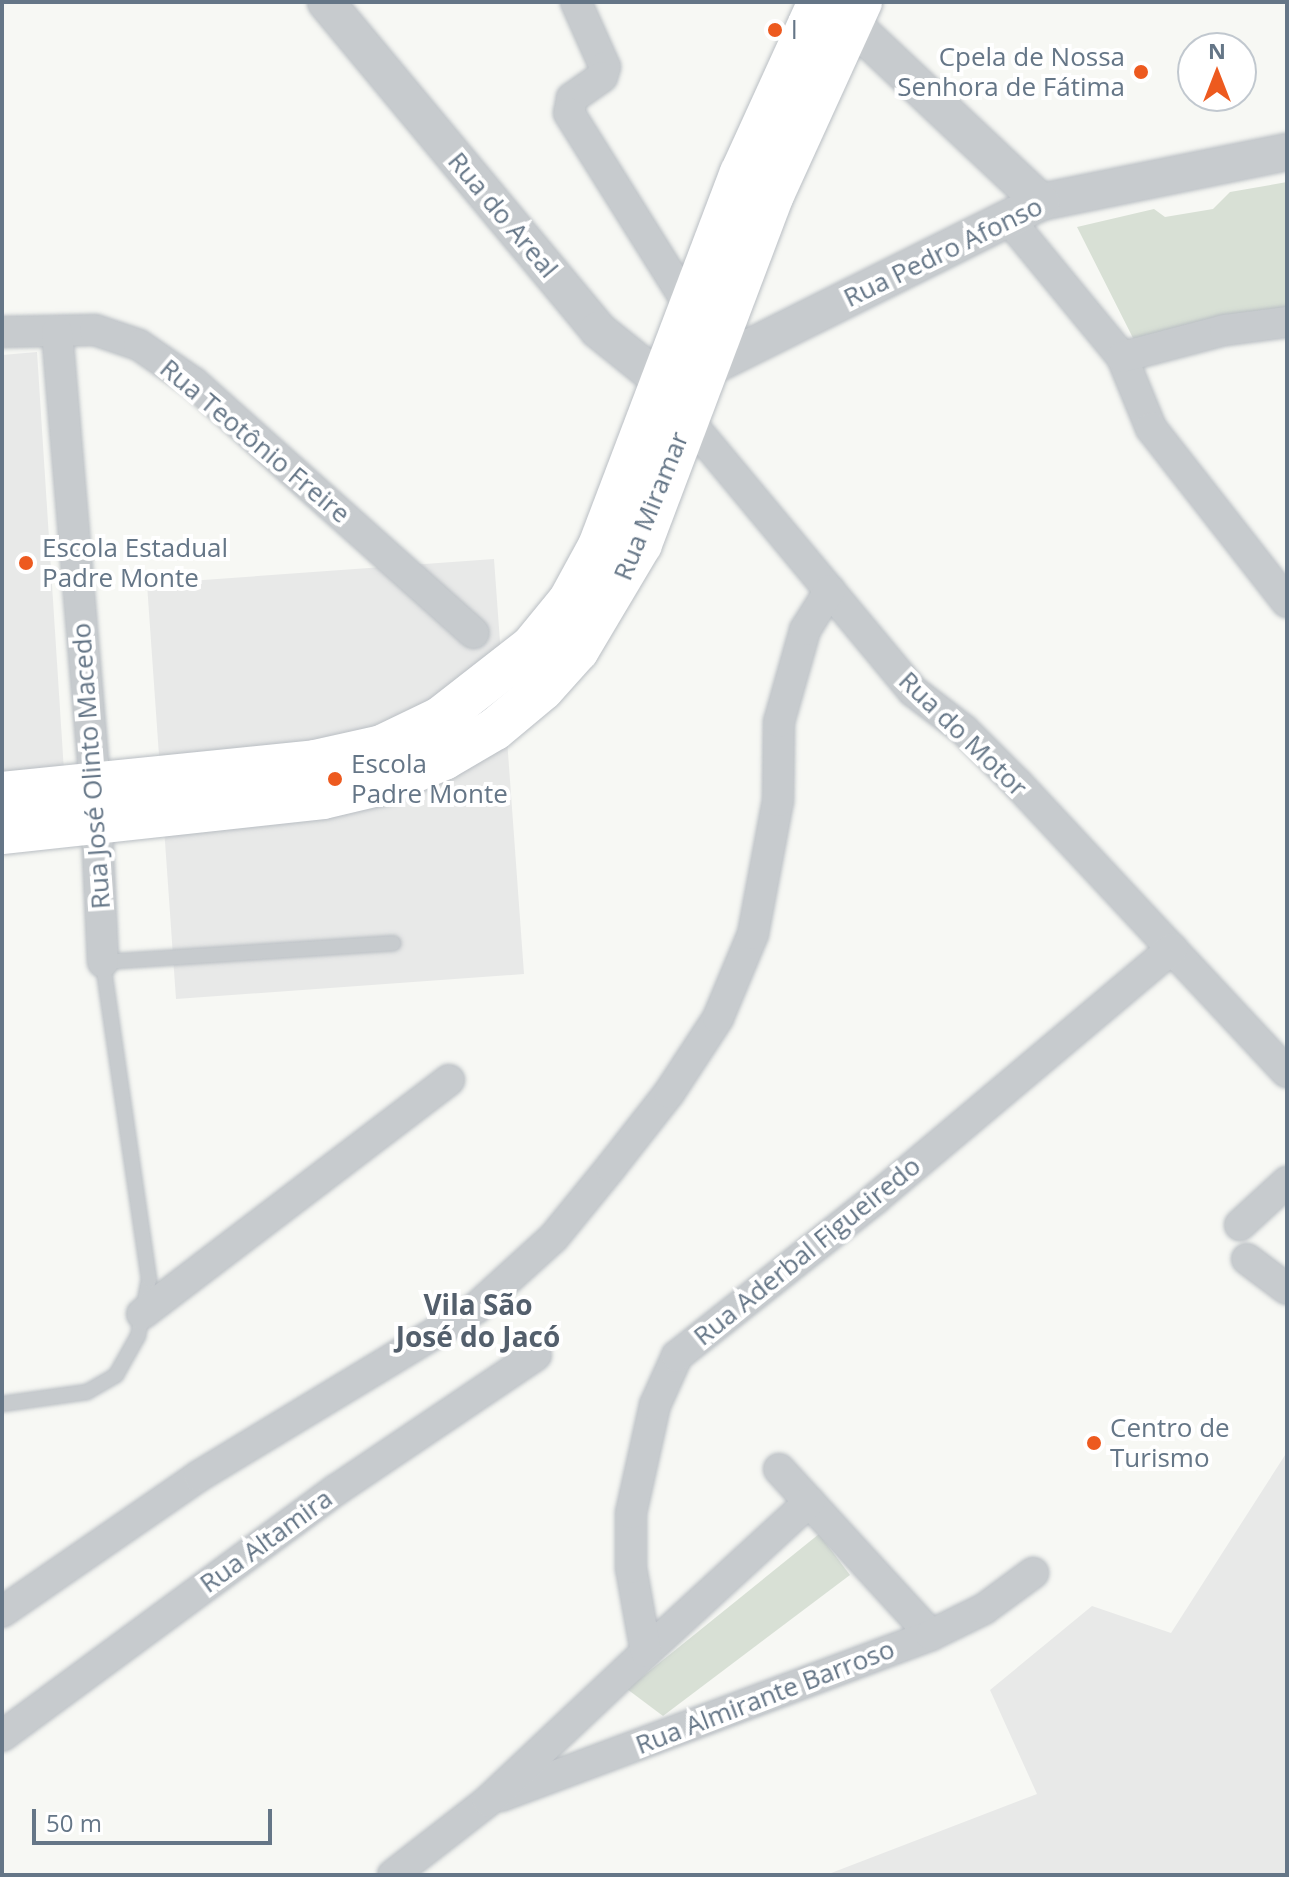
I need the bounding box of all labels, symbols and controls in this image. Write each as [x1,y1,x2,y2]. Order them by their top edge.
place label: l [791,14,798,46]
marker: l [766,21,784,39]
north arrow [1177,32,1257,112]
text: N [1208,35,1226,65]
place label: Cpela de Nossa Senhora de Fátima [897,41,1125,102]
marker: Cpela de Nossa Senhora de Fátima [1132,63,1150,81]
street label: Rua do Areal [441,146,565,284]
street label: Rua Pedro Afonso [839,190,1047,314]
street label: Rua Teotônio Freire [154,353,356,529]
street label: Rua Miramar [607,427,695,585]
place label: Escola Estadual Padre Monte [42,532,228,594]
marker: Escola Estadual Padre Monte [17,554,35,572]
street label: Rua José Olinto Macedo [65,622,117,910]
street label: Rua do Motor [892,665,1034,803]
place label: Escola Padre Monte [351,748,508,810]
marker: Escola Padre Monte [326,770,344,788]
street label: Rua Aderbal Figueiredo [687,1150,927,1352]
district label: Vila São José do Jacó [396,1287,560,1353]
place label: Centro de Turismo [1110,1412,1230,1474]
marker: Centro de Turismo [1085,1434,1103,1452]
street label: Rua Altamira [194,1483,338,1599]
street label: Rua Almirante Barroso [631,1633,899,1761]
scale bar [36,1793,276,1843]
text: 50 m [46,1806,102,1839]

